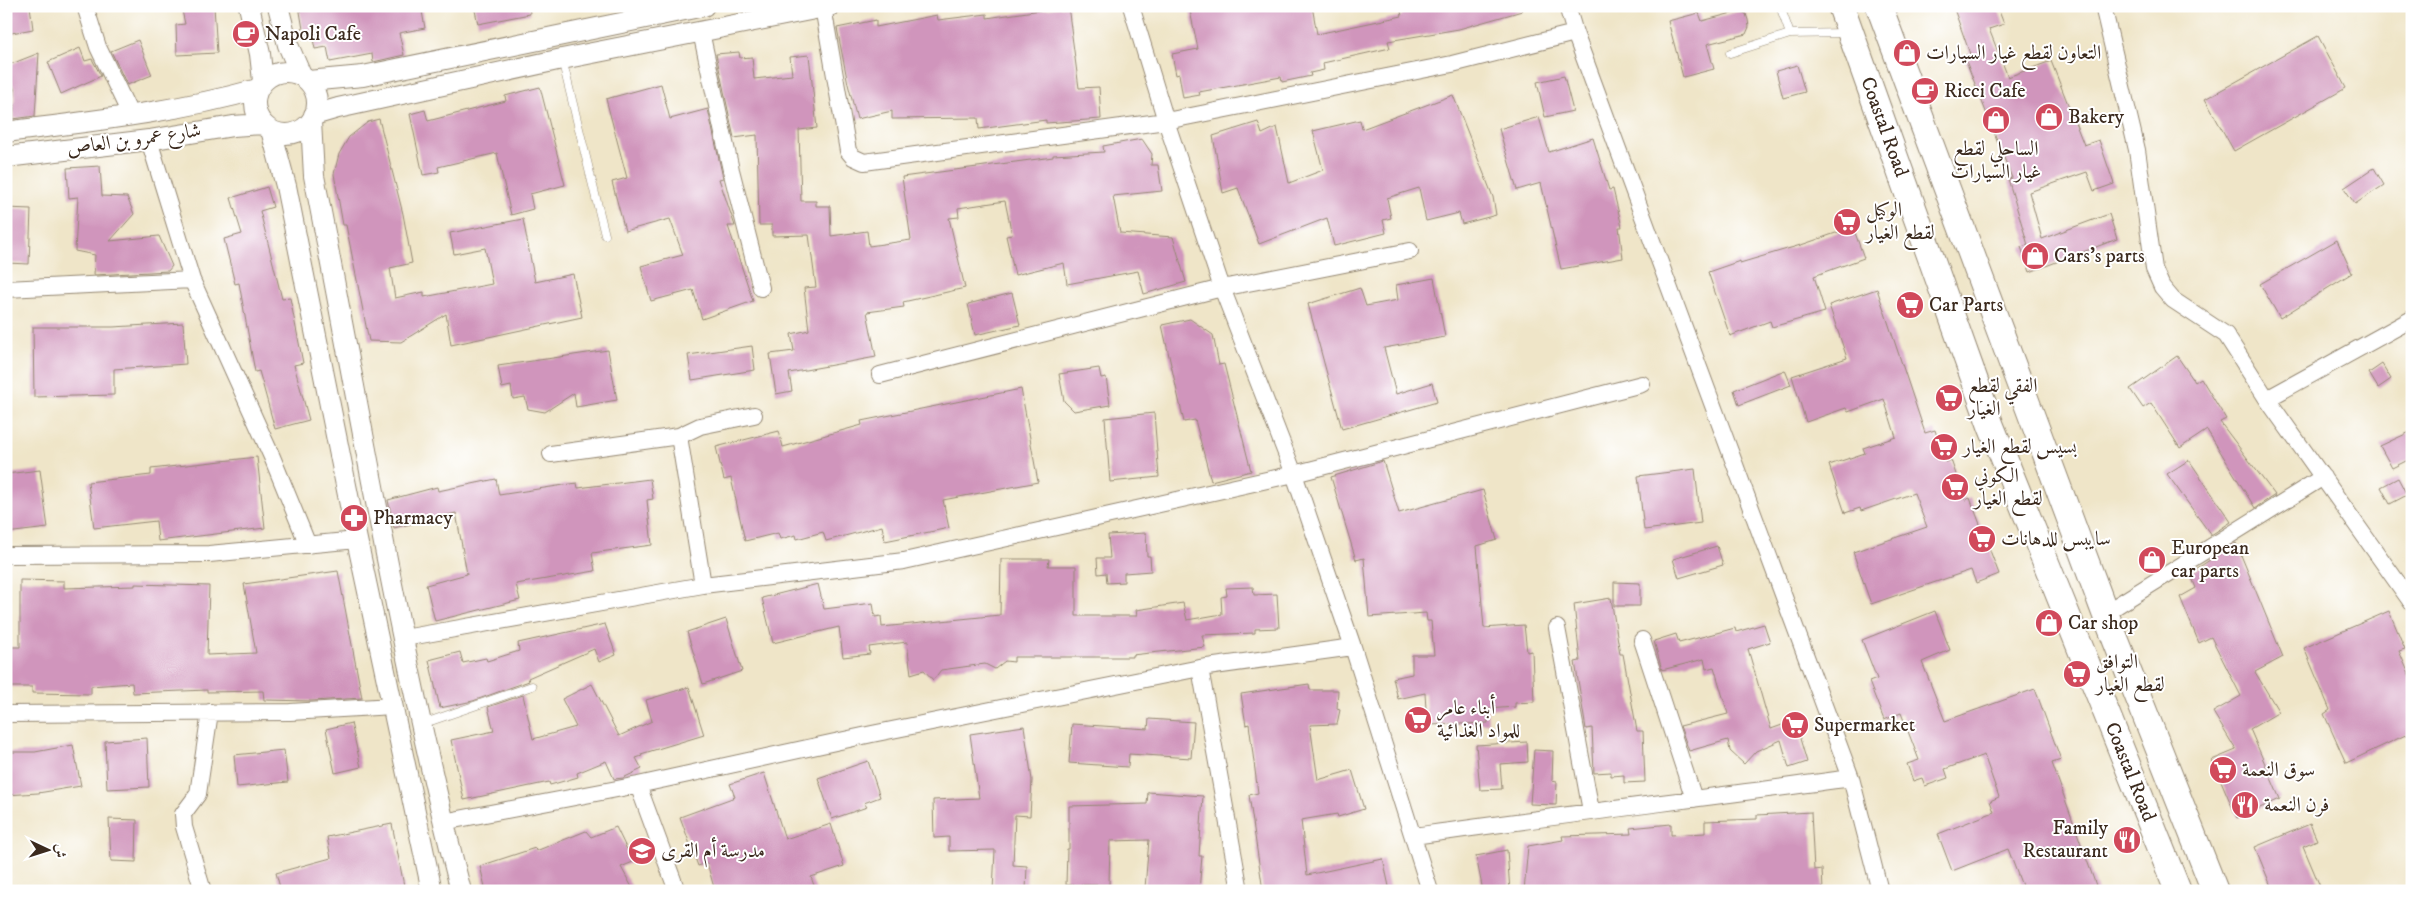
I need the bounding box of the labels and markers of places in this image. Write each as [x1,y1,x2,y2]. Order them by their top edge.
cafe icon: Napoli Cafe [231,19,261,49]
place label: Napoli Cafe [265,22,361,47]
shop icon: التعاون لقطع غيار السيارات [1892,38,1922,68]
place label: التعاون لقطع غيار السيارات [1926,41,2101,70]
cafe icon: Ricci Cafe [1910,76,1940,106]
place label: Ricci Cafe [1944,79,2026,104]
shop icon: Bakery [2034,102,2064,132]
shop icon: الساحلي لقطع غيار السيارات [1981,105,2011,135]
place label: Bakery [2068,105,2125,130]
place label: الساحلي لقطع غيار السيارات [1951,137,2041,185]
place label: الوكيل لقطع الغيار [1864,198,1935,250]
supermarket icon: الوكيل لقطع الغيار [1832,207,1862,237]
shop icon: Cars’s parts [2020,241,2050,271]
place label: Cars’s parts [2054,244,2145,269]
supermarket icon: Car Parts [1895,290,1925,320]
place label: Car Parts [1929,293,2003,318]
place label: الفقي لقطع الغيار [1966,374,2038,422]
supermarket icon: الفقي لقطع الغيار [1934,383,1964,413]
supermarket icon: بسيس لقطع الغيار [1929,432,1959,462]
place label: بسيس لقطع الغيار [1961,435,2077,464]
place label: الكوني لقطع الغيار [1972,464,2043,516]
supermarket icon: الكوني لقطع الغيار [1940,472,1970,502]
pharmacy icon: Pharmacy [339,503,369,533]
place label: Pharmacy [373,506,453,531]
supermarket icon: سايبس للدهانات [1967,524,1997,554]
place label: سايبس للدهانات [2001,527,2111,552]
place label: European car parts [2171,536,2250,584]
shop icon: European car parts [2137,545,2167,575]
shop icon: Car shop [2034,608,2064,638]
place label: Car shop [2068,611,2138,636]
place label: التوافق لقطع الغيار [2094,650,2165,702]
supermarket icon: التوافق لقطع الغيار [2062,659,2092,689]
place label: أبناء عامر للمواد الغذائية [1437,693,1520,744]
supermarket icon: أبناء عامر للمواد الغذائية [1403,705,1433,735]
supermarket icon: Supermarket [1780,710,1810,740]
place label: Supermarket [1814,713,1915,738]
supermarket icon: سوق النعمة [2208,755,2238,785]
place label: سوق النعمة [2242,758,2315,783]
restaurant icon: فرن النعمة [2230,790,2260,820]
place label: فرن النعمة [2264,793,2329,818]
place label: Family Restaurant [2023,816,2108,864]
restaurant icon: Family Restaurant [2112,825,2142,855]
school or university icon: مدرسة أم القرى [627,836,657,866]
place label: مدرسة أم القرى [661,836,765,868]

